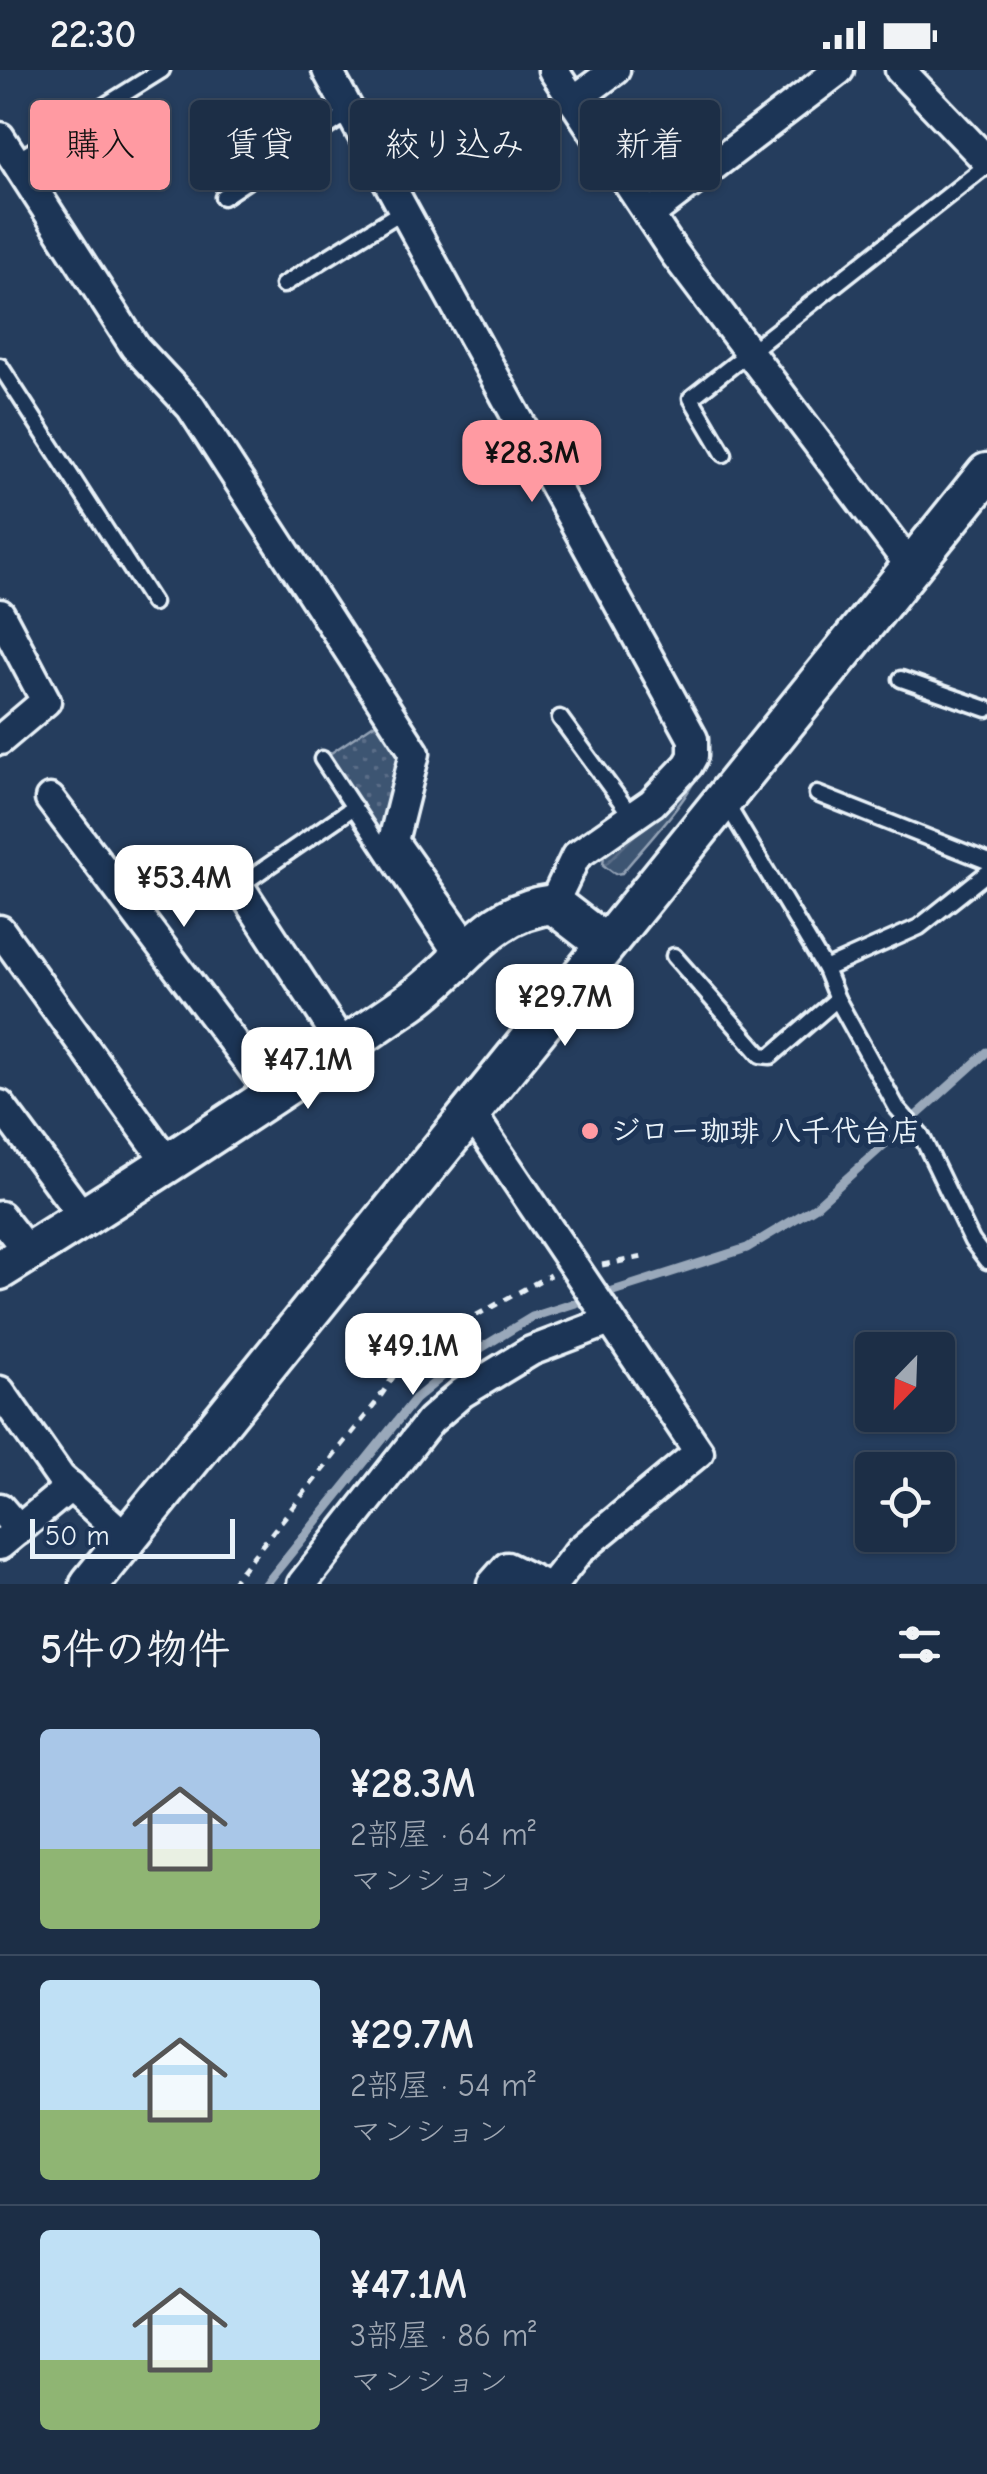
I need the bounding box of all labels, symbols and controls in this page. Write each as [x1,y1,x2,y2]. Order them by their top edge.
text: 22:30 [50,13,136,57]
chip: 購入 [30,100,170,190]
chip: 賃貸 [190,100,330,190]
chip: 絞り込み [350,100,560,190]
chip: 新着 [580,100,720,190]
pin: ¥28.3M [451,420,613,505]
text: ¥28.3M [484,434,580,471]
pin: ¥53.4M [103,845,265,930]
text: ¥53.4M [136,859,232,896]
pin: ¥29.7M [484,964,646,1049]
text: ¥29.7M [518,978,612,1015]
pin: ¥47.1M [227,1027,389,1112]
text: ¥47.1M [263,1041,353,1078]
place label: ジロー珈琲 八千代台店 [610,1114,921,1149]
marker: ジロー珈琲 八千代台店 [579,1120,601,1142]
pin: ¥49.1M [332,1313,494,1398]
text: ¥49.1M [367,1327,459,1364]
north arrow [855,1332,955,1432]
map controls [855,1332,955,1552]
button: locate [855,1452,955,1552]
scale bar [30,1514,235,1558]
text: 50 m [45,1520,110,1552]
icon: filters [892,1617,947,1672]
text: 5件の物件 [40,1625,230,1674]
text: ¥28.3M [350,1759,475,1808]
icon: home [120,1769,240,1889]
text: 2部屋 · 64 m² [350,1816,536,1853]
text: マンション [350,1862,509,1899]
text: ¥29.7M [350,2010,474,2059]
icon: home [120,2020,240,2140]
text: 2部屋 · 54 m² [350,2067,536,2104]
text: マンション [350,2113,509,2150]
text: ¥47.1M [350,2260,467,2309]
icon: home [120,2270,240,2390]
text: 3部屋 · 86 m² [350,2317,536,2354]
text: マンション [350,2363,509,2400]

